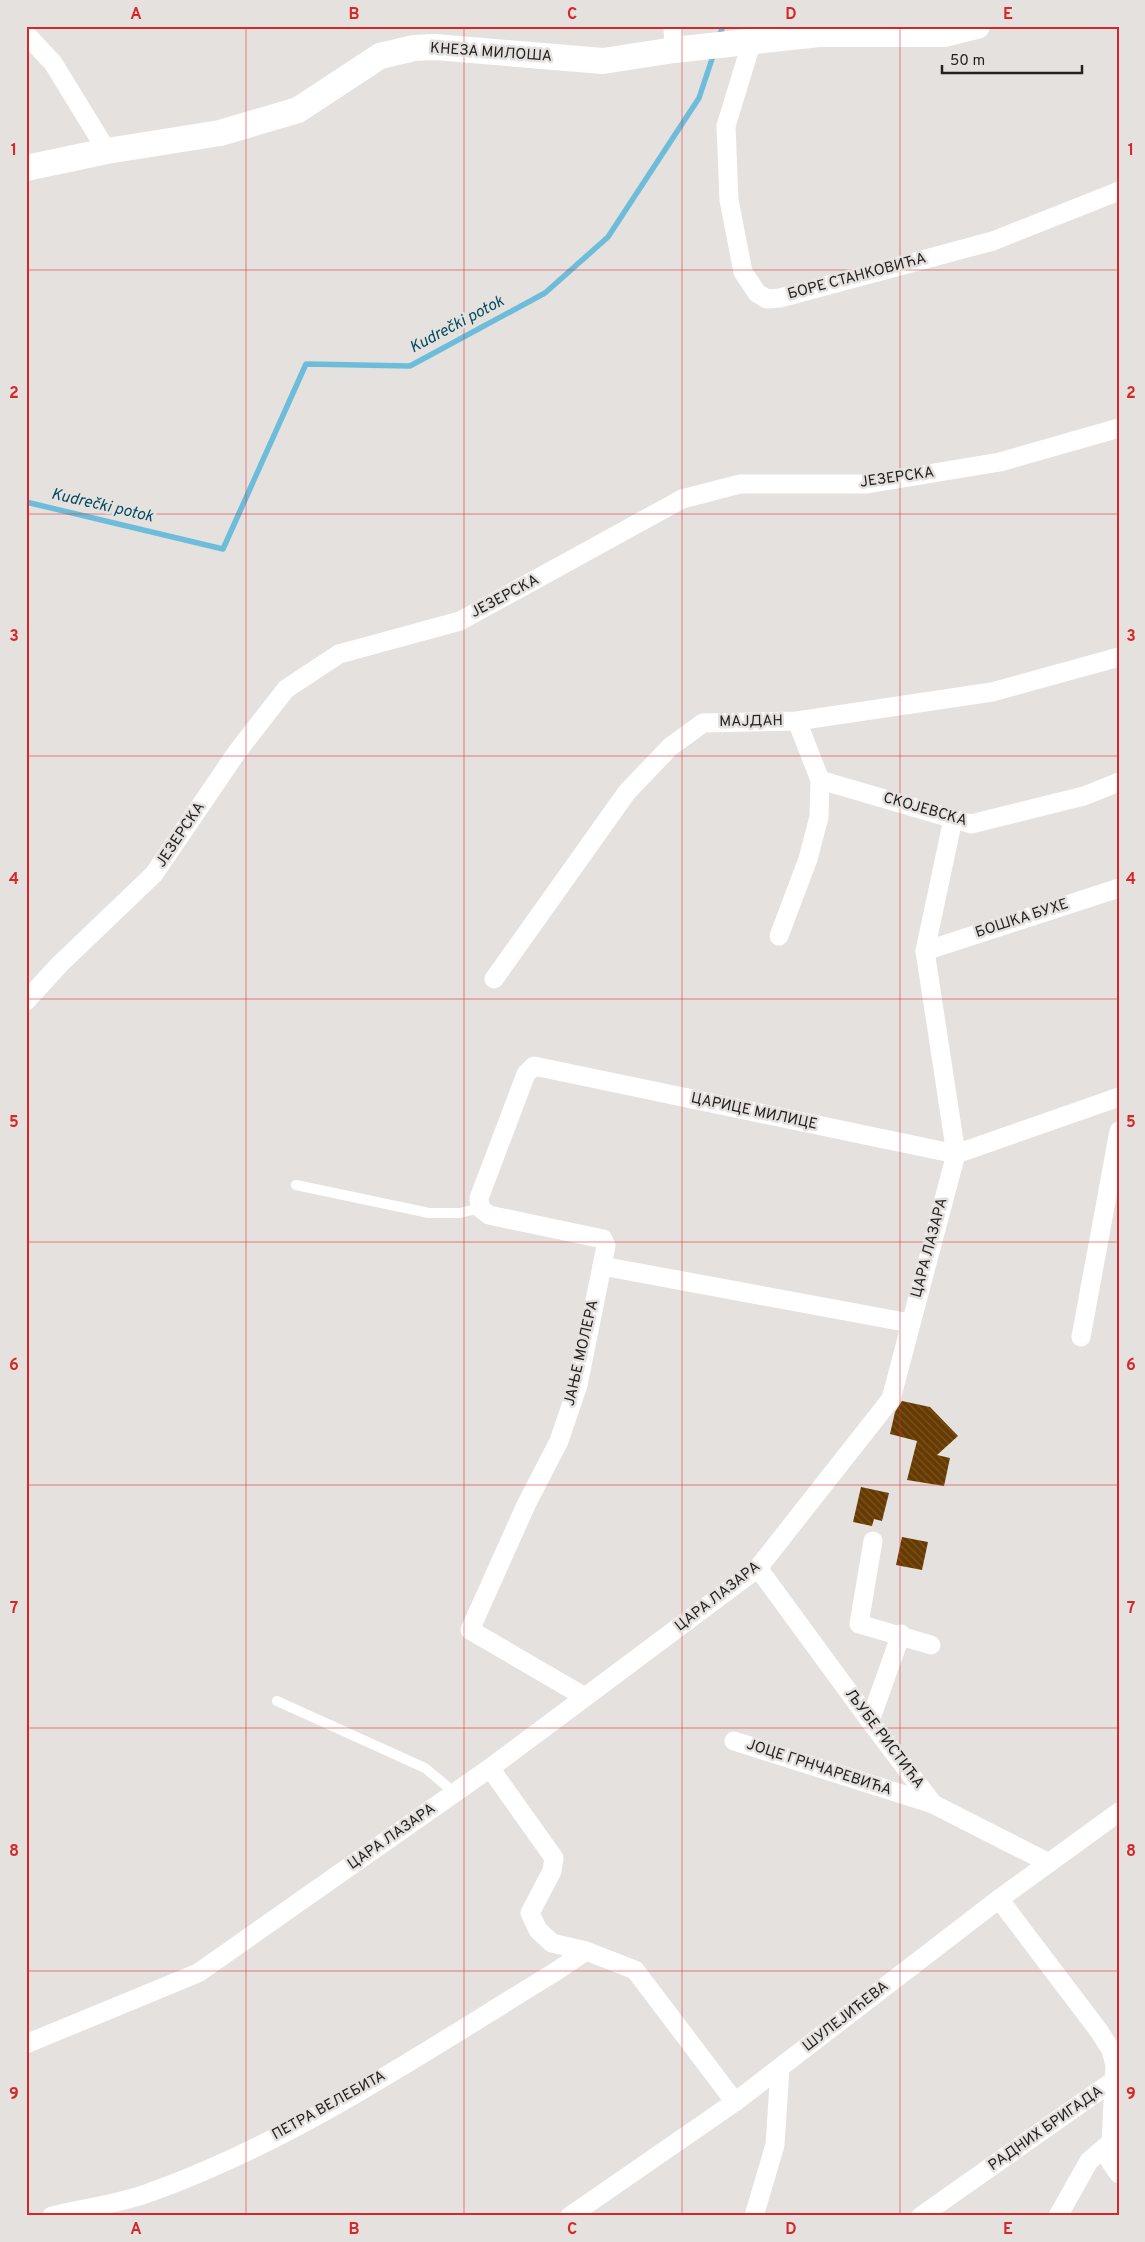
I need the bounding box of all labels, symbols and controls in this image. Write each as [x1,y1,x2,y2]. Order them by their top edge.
text: A [130,5,142,25]
text: B [348,5,360,25]
text: C [567,5,577,25]
text: D [785,5,797,25]
text: E [1003,5,1013,25]
street label: КНЕЗА МИЛОША [429,39,553,67]
scale bar [942,42,1082,74]
text: 50 m [950,52,985,71]
text: 1 [11,141,17,161]
text: 1 [1128,141,1134,161]
street label: БОРЕ СТАНКОВИЋА [786,249,928,305]
water label: Kudrečki potok [406,291,508,358]
text: 2 [9,384,19,404]
text: 2 [1126,384,1136,404]
street label: ЈЕЗЕРСКА [859,463,935,493]
water label: Kudrečki potok [49,485,156,528]
street label: ЈЕЗЕРСКА [468,571,542,623]
text: 3 [9,627,19,647]
text: 3 [1126,627,1136,647]
street label: МАЈДАН [719,712,783,732]
street label: СКОЈЕВСКА [881,789,969,831]
street label: ЈЕЗЕРСКА [152,799,210,871]
text: 4 [9,870,19,890]
text: 4 [1126,870,1136,890]
street label: БОШКА БУХЕ [973,895,1071,943]
street label: ЦАРИЦЕ МИЛИЦЕ [689,1089,819,1135]
text: 5 [9,1113,19,1133]
text: 5 [1126,1113,1136,1133]
street label: ЦАРА ЛАЗАРА [908,1196,952,1300]
street label: ЈАЊЕ МОЛЕРА [561,1298,603,1408]
text: 6 [9,1356,19,1376]
text: 6 [1126,1356,1136,1376]
street label: ЦАРА ЛАЗАРА [672,1558,764,1636]
text: 7 [10,1599,18,1619]
text: 7 [1127,1599,1135,1619]
street label: ЉУБЕ РИСТИЋА [840,1685,928,1793]
street label: ЈОЦЕ ГРНЧАРЕВИЋА [744,1736,894,1800]
street label: ЦАРА ЛАЗАРА [344,1800,440,1874]
text: 8 [9,1842,19,1862]
text: 8 [1126,1842,1136,1862]
street label: ШУЛЕЈИЋЕВА [799,1978,893,2056]
street label: ПЕТРА ВЕЛЕБИТА [269,2067,389,2145]
street label: РАДНИХ БРИГАДА [985,2082,1107,2176]
text: 9 [9,2085,19,2105]
text: 9 [1126,2085,1136,2105]
text: A [130,2220,142,2240]
text: B [348,2220,360,2240]
text: C [567,2220,577,2240]
text: D [785,2220,797,2240]
text: E [1003,2220,1013,2240]

